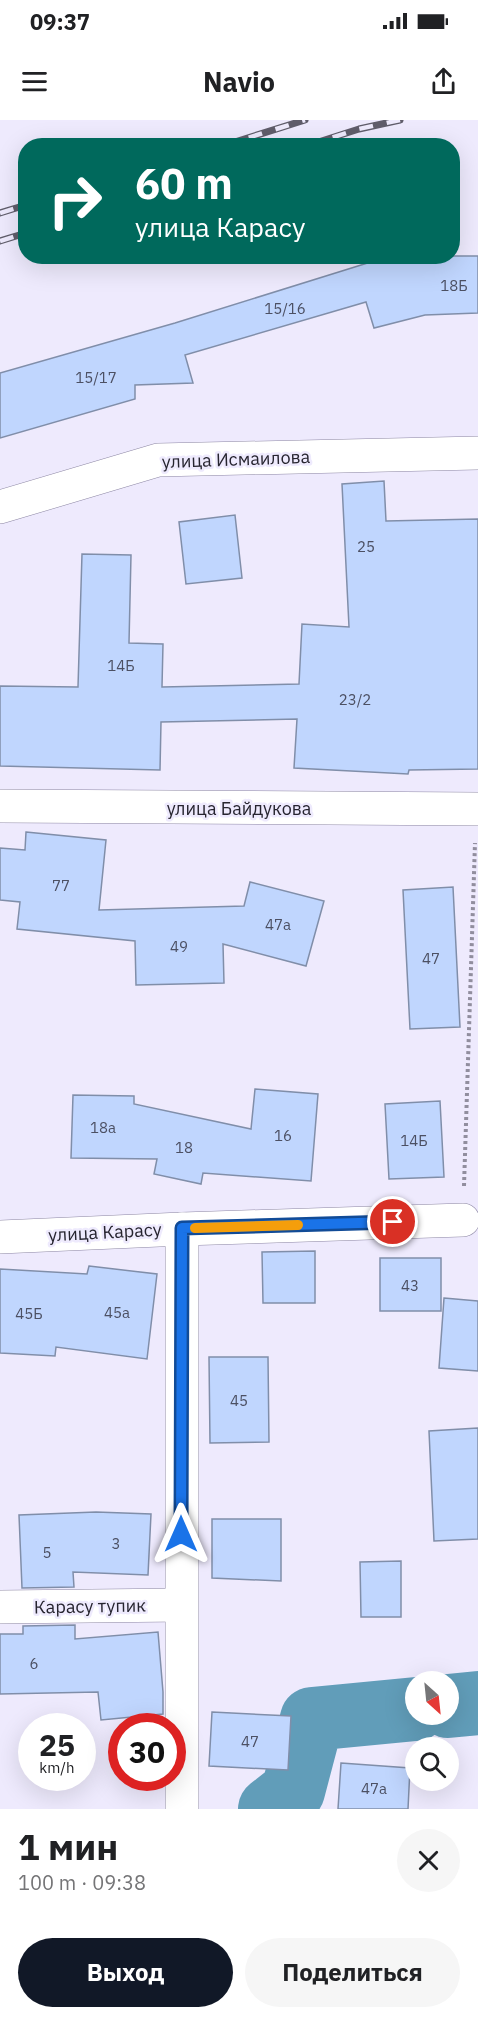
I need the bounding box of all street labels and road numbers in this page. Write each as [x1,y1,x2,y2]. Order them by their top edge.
street label: улица Исмаилова [161,445,311,473]
street label: улица Байдукова [167,797,312,820]
street label: улица Карасу [48,1218,162,1246]
street label: Карасу тупик [34,1594,146,1618]

